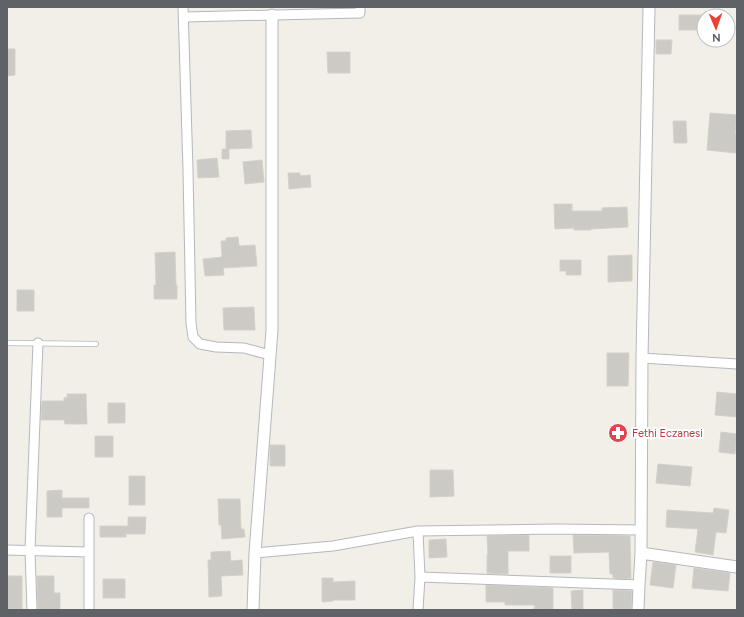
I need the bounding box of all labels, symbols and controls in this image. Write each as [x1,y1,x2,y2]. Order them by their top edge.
north arrow [696,8,736,48]
text: N [712,31,721,44]
pharmacy icon: Fethi Eczanesi [607,422,629,444]
place label: Fethi Eczanesi [632,427,703,440]

